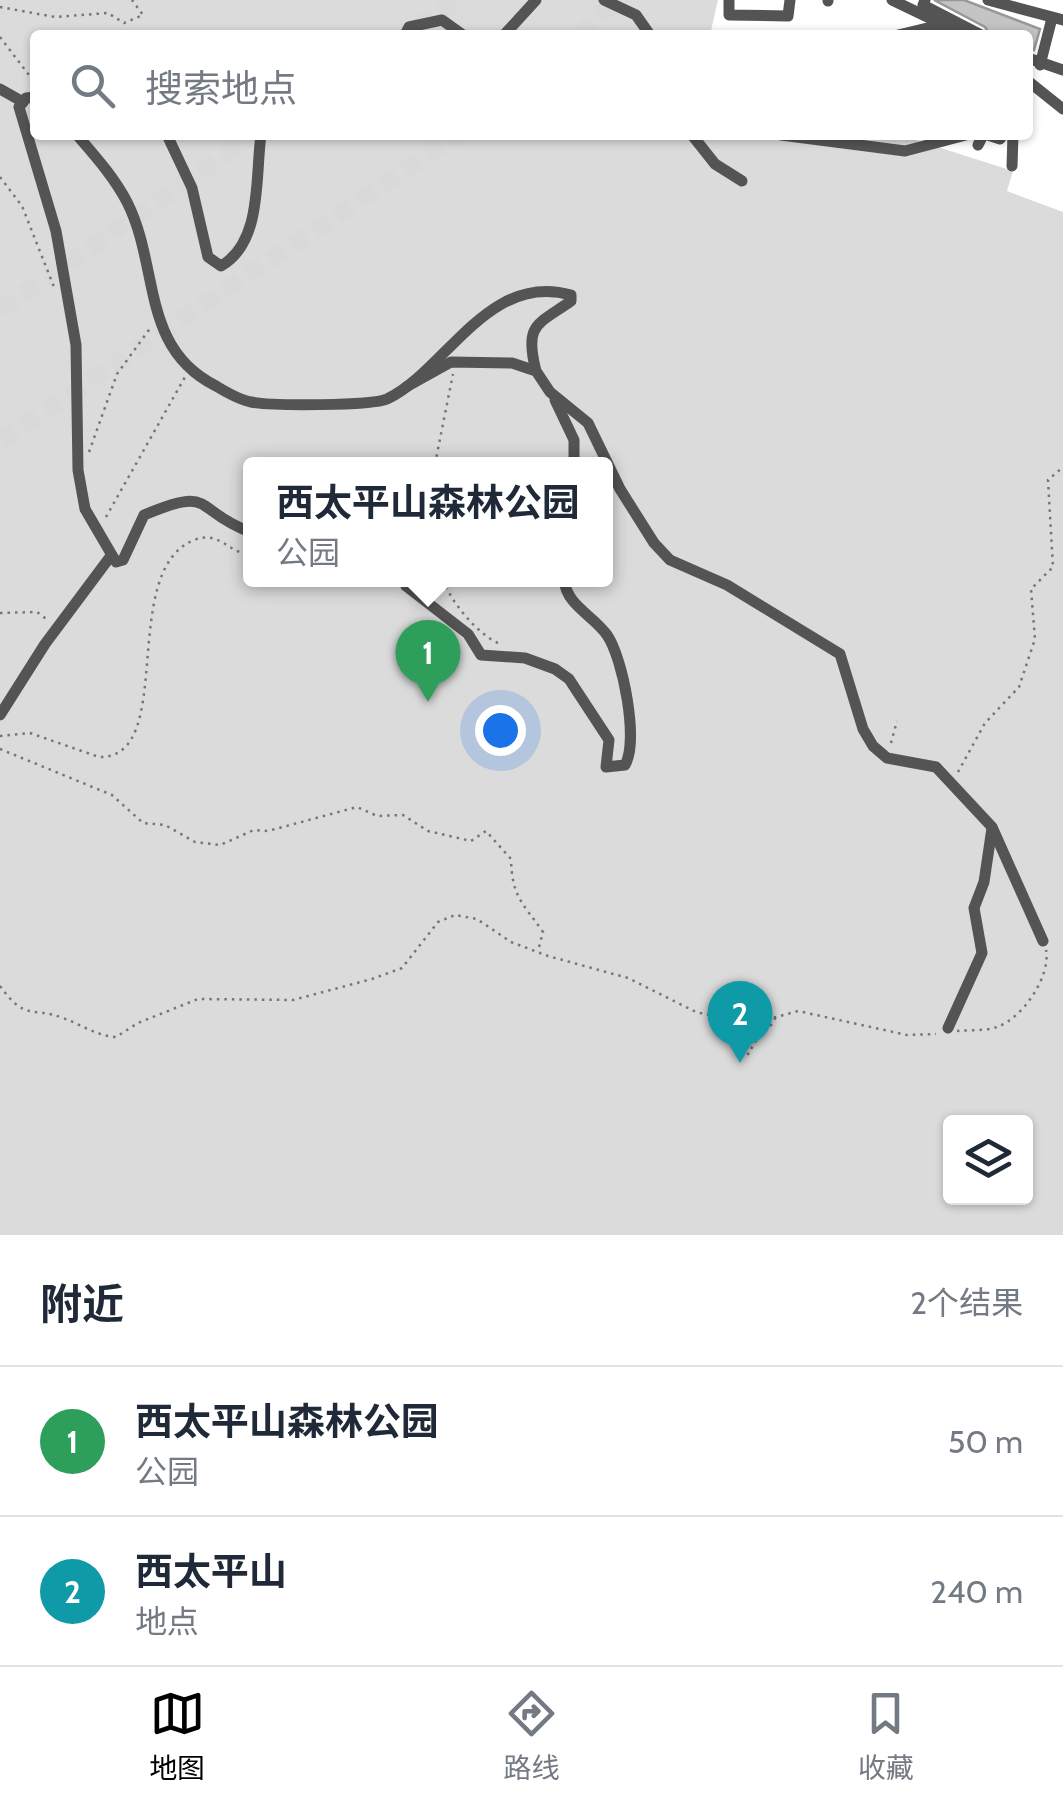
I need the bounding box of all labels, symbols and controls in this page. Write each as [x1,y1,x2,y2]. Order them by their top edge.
search box [30,30,1033,140]
icon: search [65,58,120,113]
text: 搜索地点 [145,65,297,112]
popup [243,457,613,587]
text: 西太平山森林公园 [276,479,580,526]
text: 公园 [276,533,340,572]
pin: 1 [396,620,460,702]
your location [475,705,526,756]
pin: 2 [708,980,772,1063]
map controls [943,1115,1033,1205]
button: layers [943,1115,1033,1205]
text: 附近 [40,1278,124,1330]
text: 2个结果 [910,1283,1023,1322]
text: 西太平山森林公园 [135,1398,439,1445]
text: 1 [67,1422,78,1461]
text: 50 m [948,1422,1023,1461]
text: 公园 [135,1452,199,1491]
text: 西太平山 [135,1548,287,1595]
text: 2 [64,1572,81,1611]
text: 240 m [930,1572,1023,1611]
text: 地点 [135,1602,199,1641]
tab: 地图 [149,1686,205,1786]
tab: 路线 [503,1686,560,1786]
tab: 收藏 [858,1686,914,1786]

